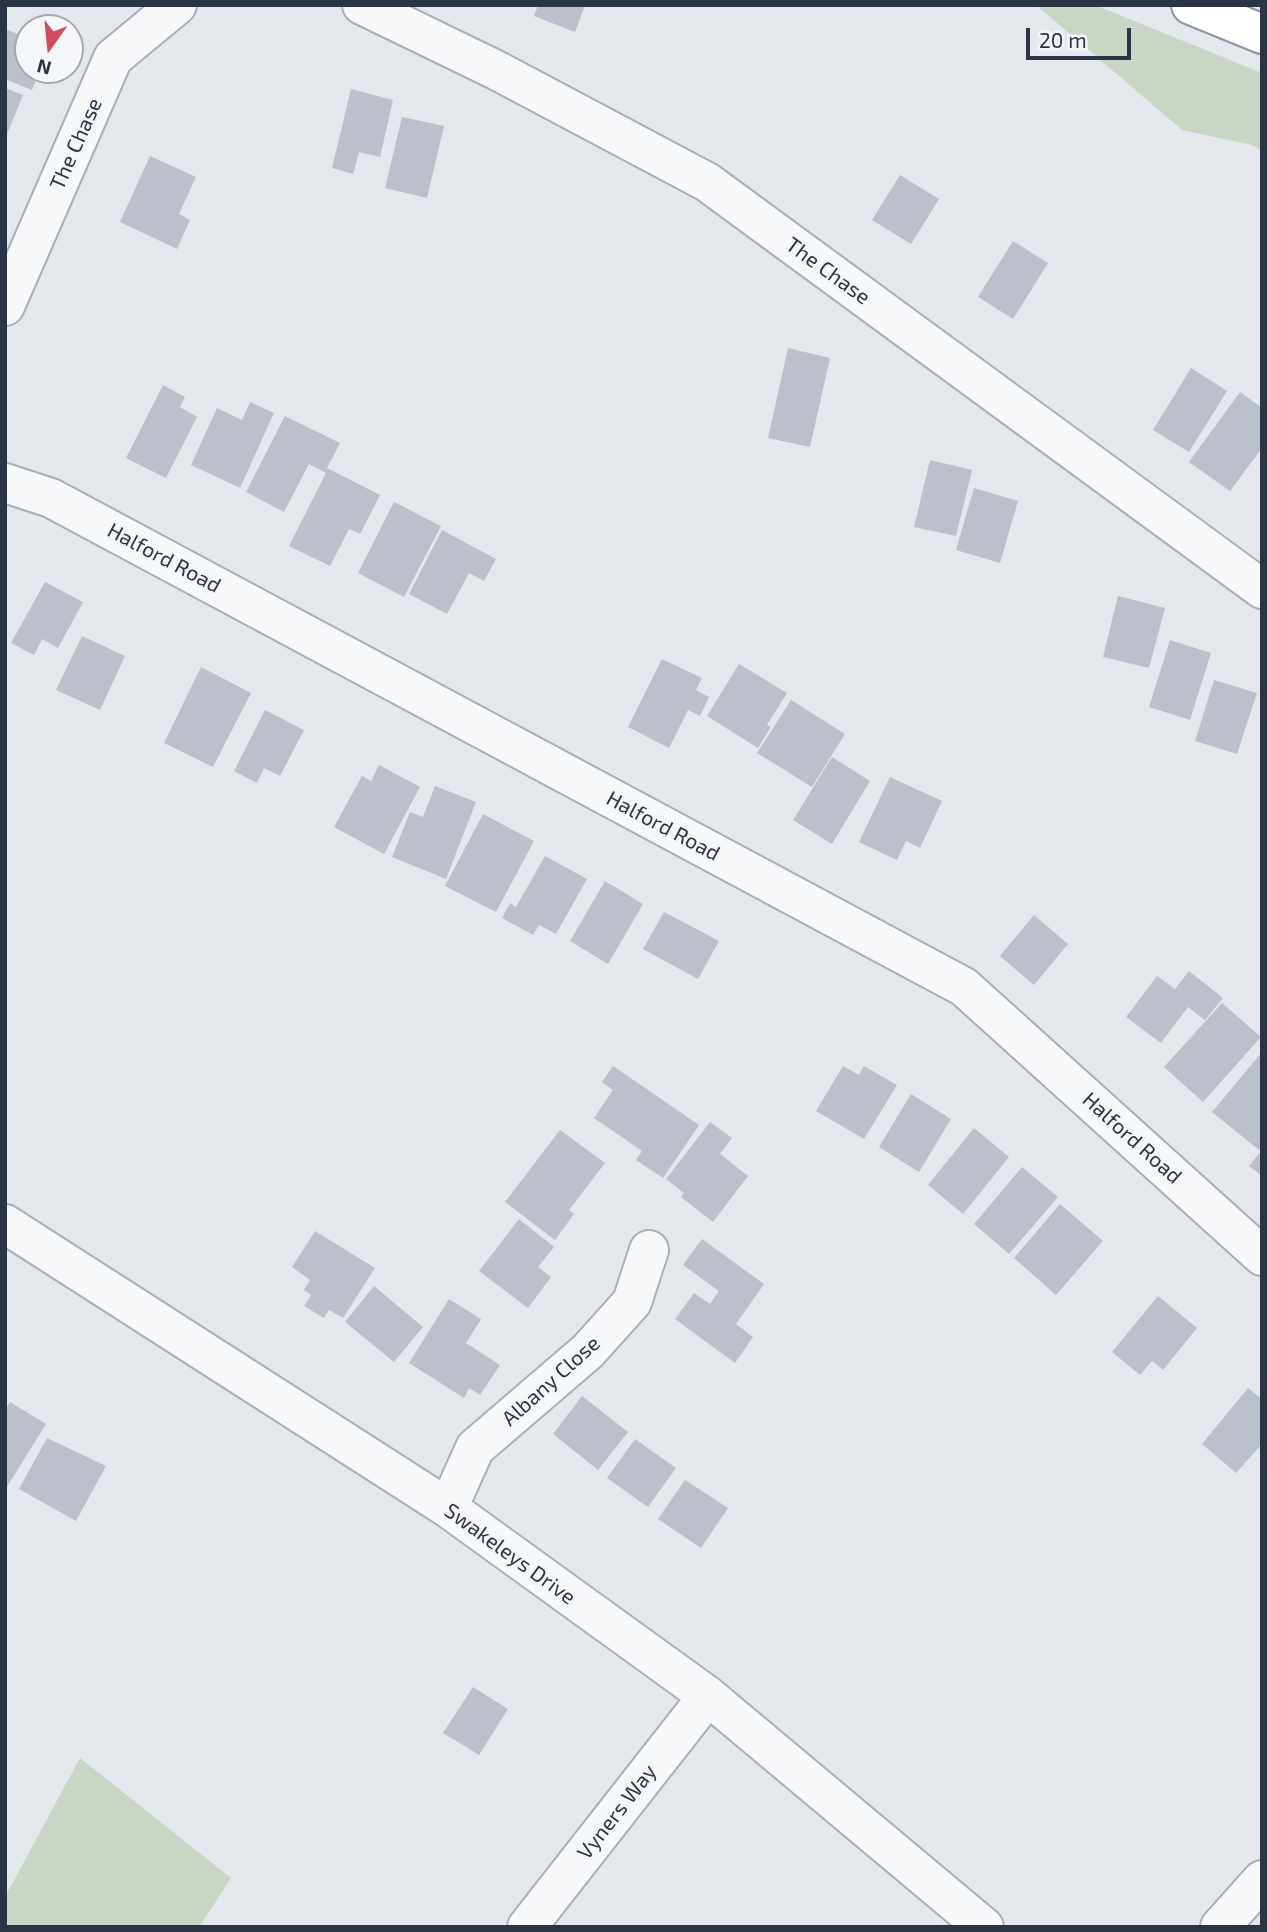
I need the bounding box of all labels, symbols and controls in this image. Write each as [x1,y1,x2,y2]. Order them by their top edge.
north arrow [14,14,84,84]
scale bar [1029,14,1134,58]
text: 20 m [1039,27,1087,52]
text: N [34,55,54,81]
street label: The Chase [45,94,107,194]
street label: The Chase [781,232,875,310]
street label: Halford Road [103,518,225,598]
street label: Halford Road [602,786,724,866]
street label: Halford Road [1077,1087,1187,1189]
street label: Albany Close [497,1331,605,1431]
street label: Swakeleys Drive [440,1498,580,1610]
street label: Vyners Way [572,1760,662,1864]

